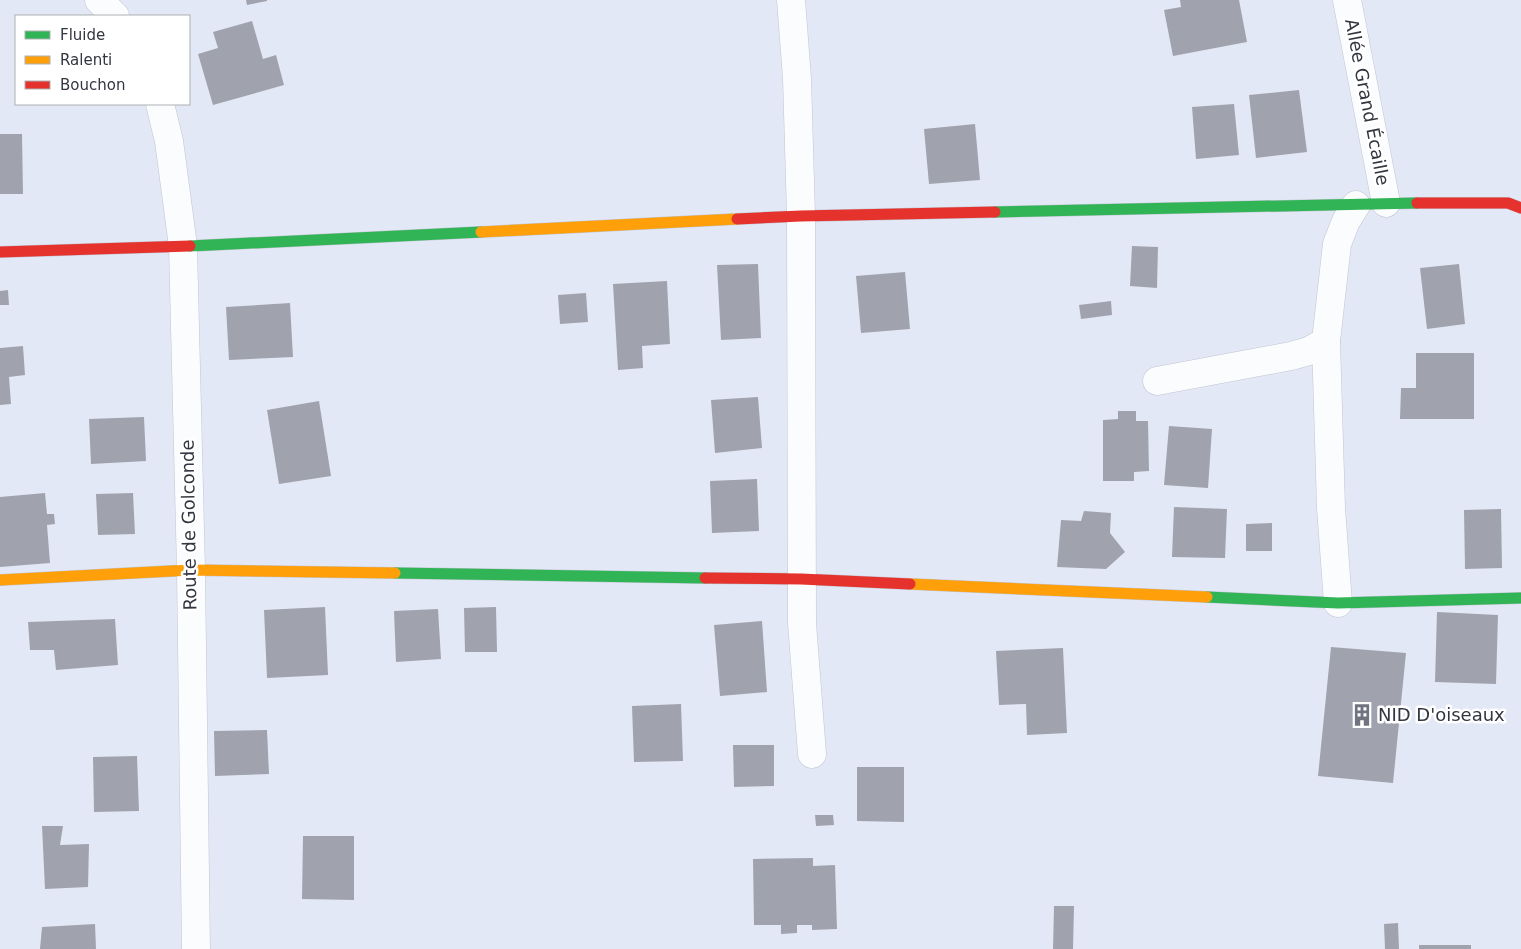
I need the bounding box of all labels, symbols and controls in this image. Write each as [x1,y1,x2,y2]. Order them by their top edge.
legend [15,15,190,105]
street label: Allée Grand Écaille [1341,17,1394,187]
text: Fluide [60,26,105,44]
text: Ralenti [60,51,112,69]
text: Bouchon [60,76,125,94]
street label: Route de Golconde [177,439,200,611]
building icon: NID D'oiseaux [1349,702,1375,728]
place label: NID D'oiseaux [1378,704,1505,725]

